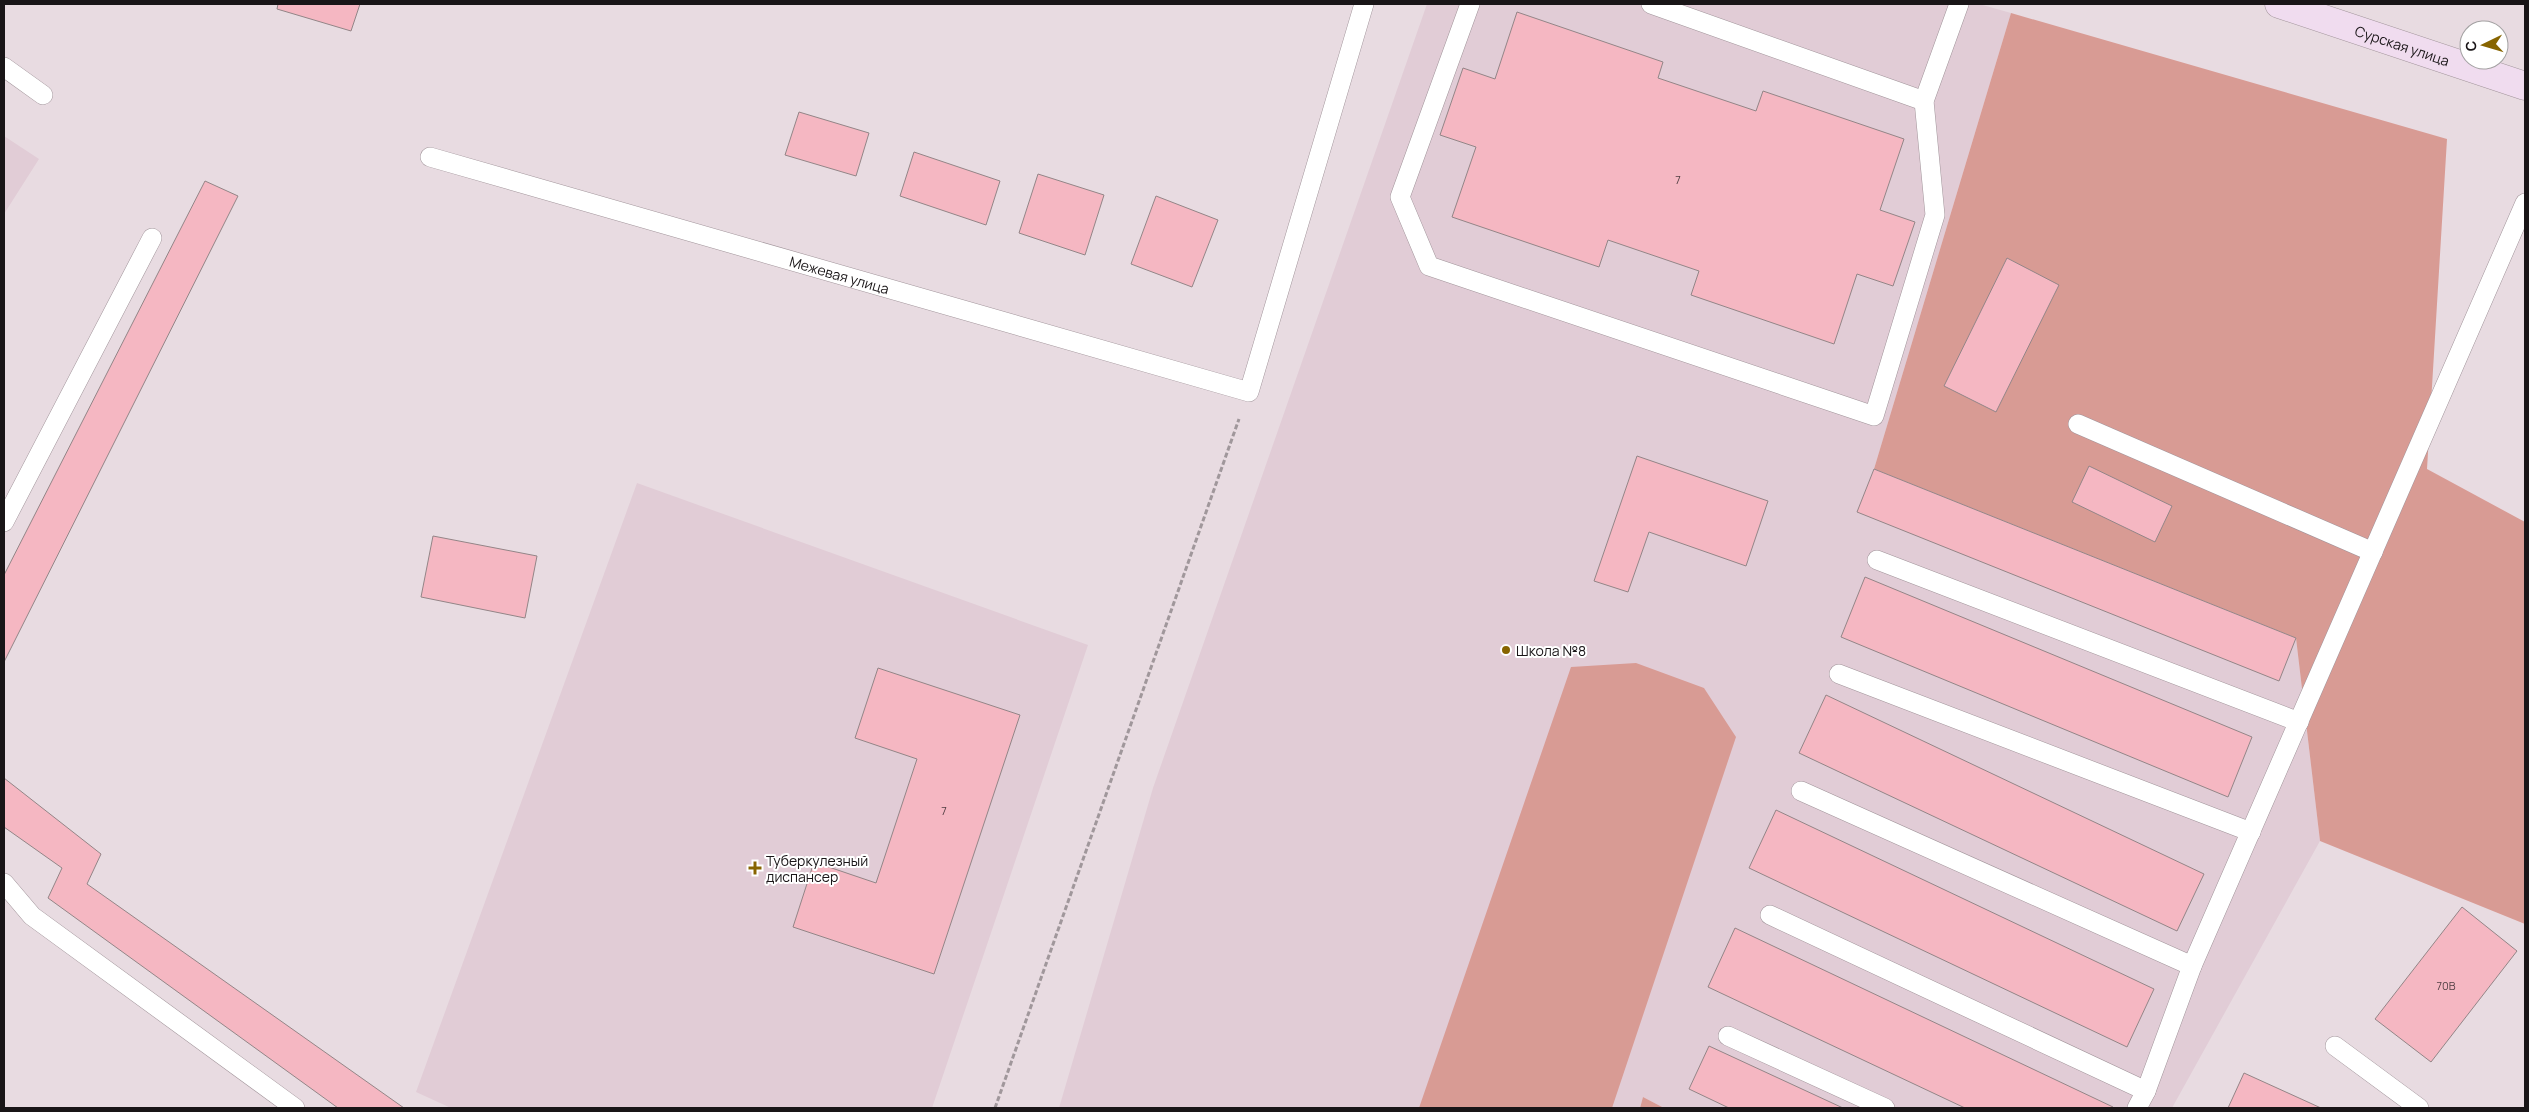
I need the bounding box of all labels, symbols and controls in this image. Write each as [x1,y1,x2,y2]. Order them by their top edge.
north arrow [2459,20,2509,70]
street label: Сурская улица [2353,21,2452,70]
text: С [2461,40,2480,52]
house number: 7 [1675,172,1681,187]
street label: Межевая улица [787,251,892,298]
place label: Школа №8 [1516,641,1586,660]
marker: Школа №8 [1500,644,1512,656]
house number: 7 [941,803,947,818]
place label: Туберкулезный диспансер [766,851,868,886]
marker: Туберкулезный диспансер [748,861,762,875]
house number: 70В [2437,978,2456,993]

